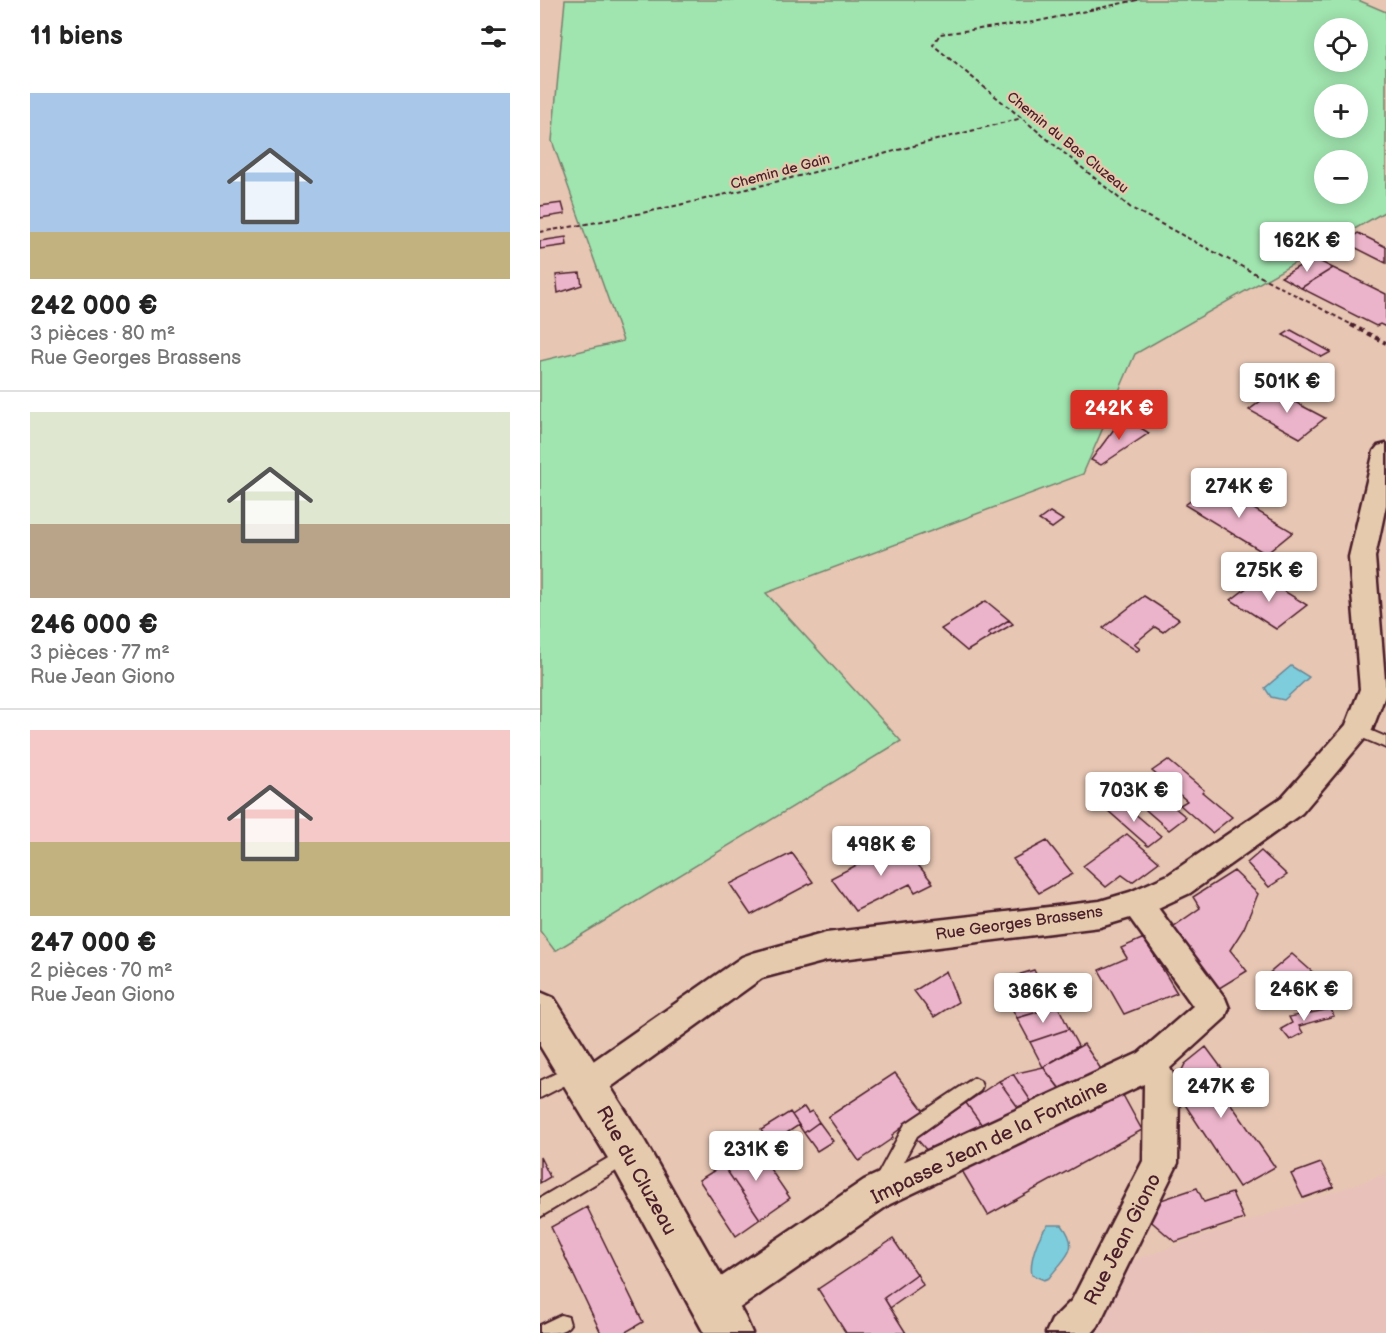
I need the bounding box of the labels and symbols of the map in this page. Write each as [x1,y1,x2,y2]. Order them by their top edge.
street label: Chemin du Bas Cluzeau [1003,88,1132,197]
street label: Chemin de Gain [729,150,832,193]
pin: 162K € [1258,222,1356,273]
pin: 501K € [1238,363,1336,414]
pin: 242K € [1070,390,1168,441]
pin: 274K € [1190,468,1288,519]
pin: 275K € [1220,552,1318,603]
pin: 703K € [1085,772,1183,823]
pin: 498K € [832,826,930,877]
street label: Rue Georges Brassens [934,902,1104,945]
pin: 246K € [1255,971,1353,1022]
pin: 386K € [994,973,1092,1024]
pin: 247K € [1172,1068,1270,1119]
street label: Impasse Jean de la Fontaine [867,1074,1112,1210]
street label: Rue du Cluzeau [591,1102,682,1239]
pin: 231K € [707,1131,805,1182]
street label: Rue Jean Giono [1079,1169,1167,1310]

